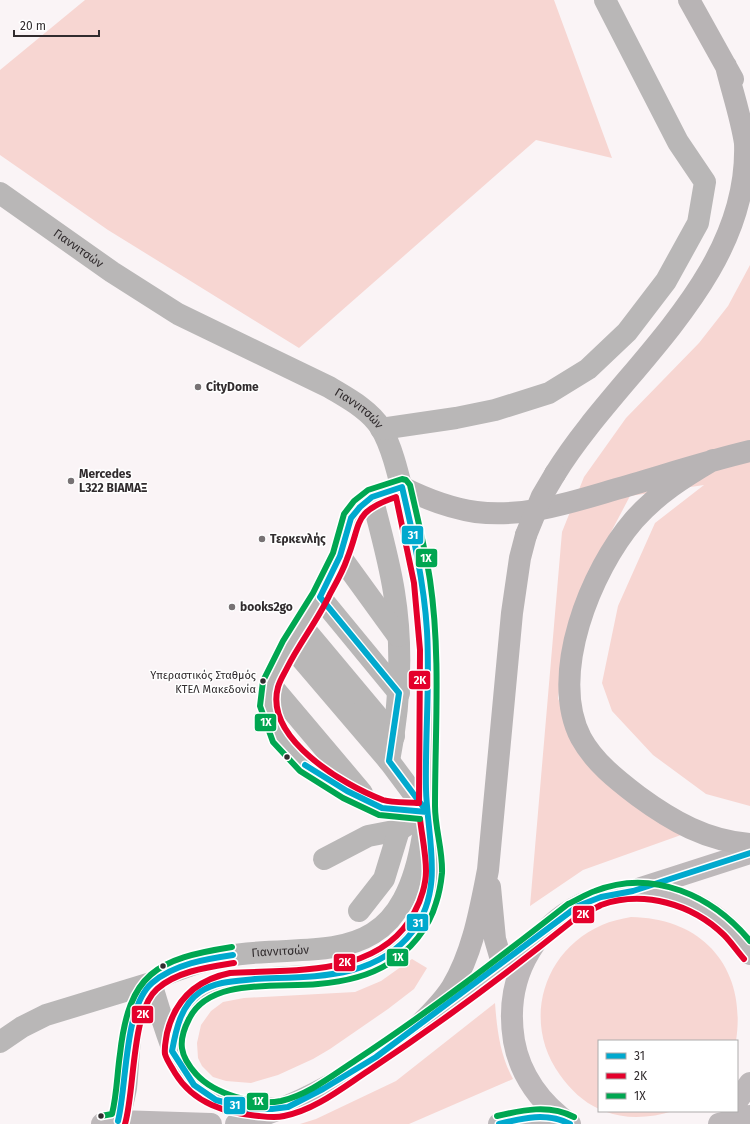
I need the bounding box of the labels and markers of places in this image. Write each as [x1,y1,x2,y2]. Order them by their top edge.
place label: CityDome [206,380,259,394]
marker: CityDome [193,382,203,392]
place label: Mercedes L322 ΒΙΑΜΑΞ [79,467,147,495]
marker: Mercedes L322 ΒΙΑΜΑΞ [66,476,76,486]
place label: Τερκενλής [270,532,326,546]
marker: Τερκενλής [257,534,267,544]
place label: books2go [240,600,293,614]
marker: books2go [227,602,237,612]
place label: Υπεραστικός Σταθμός ΚΤΕΛ Μακεδονία [150,669,256,696]
marker: Υπεραστικός Σταθμός ΚΤΕΛ Μακεδονία [258,676,268,686]
unlabelled marker [282,752,292,762]
unlabelled marker [158,961,168,971]
unlabelled marker [96,1111,106,1121]

